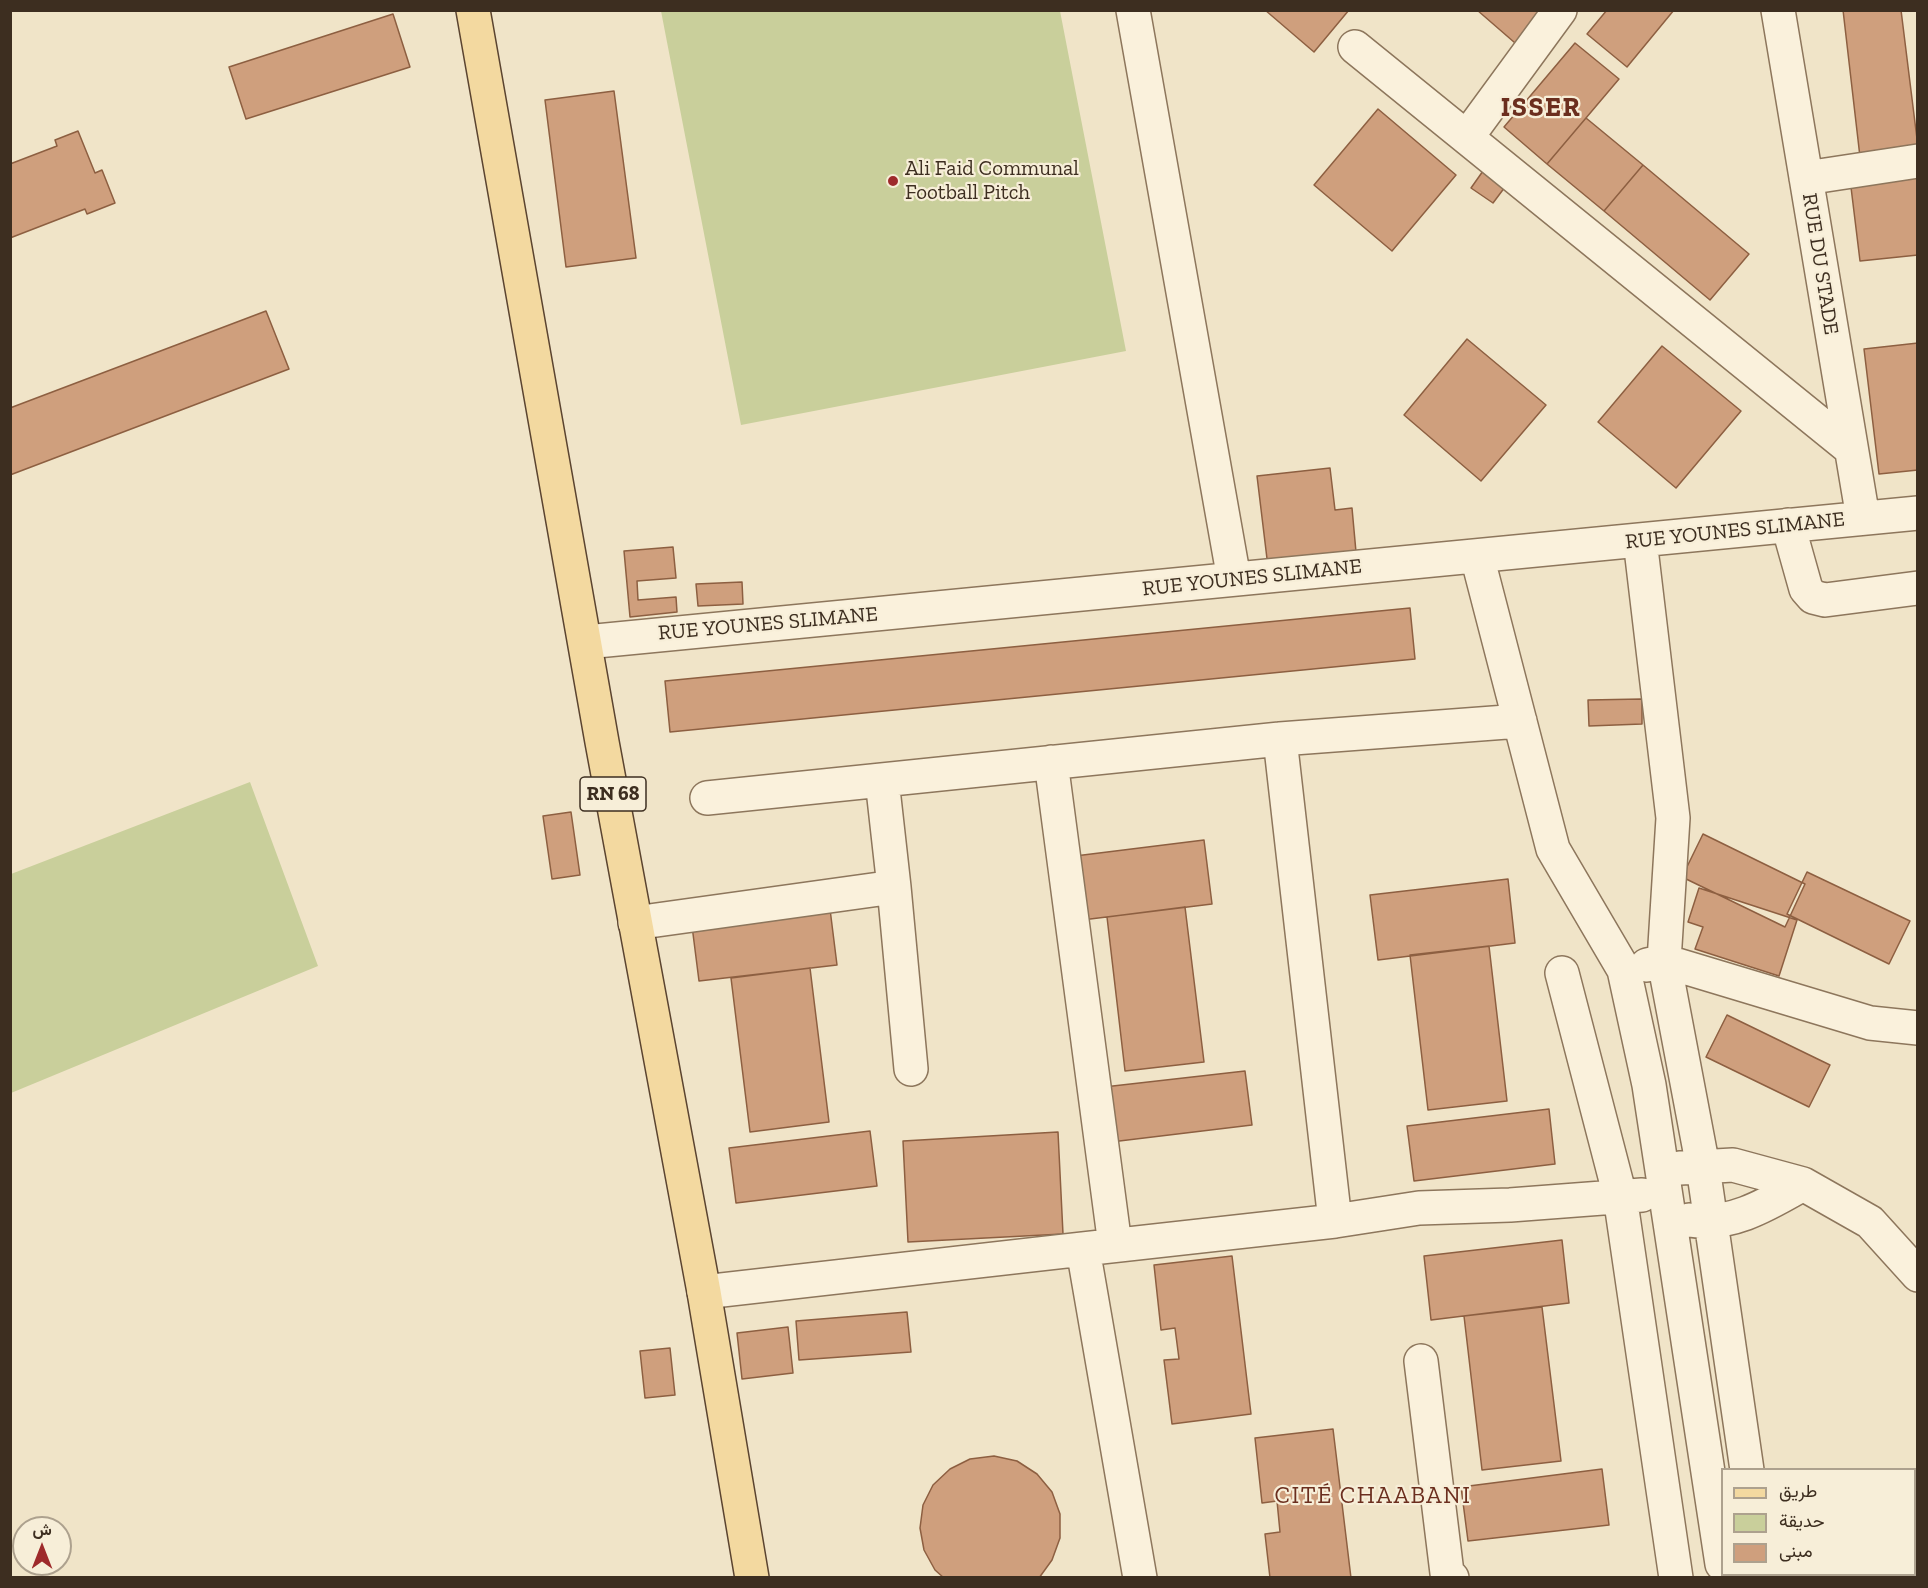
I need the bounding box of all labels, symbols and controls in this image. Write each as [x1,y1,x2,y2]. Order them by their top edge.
district label: ISSER [1501,92,1581,124]
place label: Ali Faid Communal Football Pitch [905,156,1079,206]
marker: Ali Faid Communal Football Pitch [886,174,900,188]
street label: RUE DU STADE [1796,191,1844,337]
street label: RUE YOUNES SLIMANE [1624,507,1846,555]
street label: RUE YOUNES SLIMANE [1141,554,1363,602]
street label: RUE YOUNES SLIMANE [657,602,879,646]
road number: RN 68 [580,777,646,811]
legend [1721,1468,1916,1576]
text: طريق [1779,1480,1817,1502]
district label: CITÉ CHAABANI [1275,1482,1471,1510]
text: حديقة [1779,1510,1825,1532]
north arrow [12,1516,72,1576]
text: ش [32,1520,52,1539]
text: مبنى [1779,1540,1813,1562]

